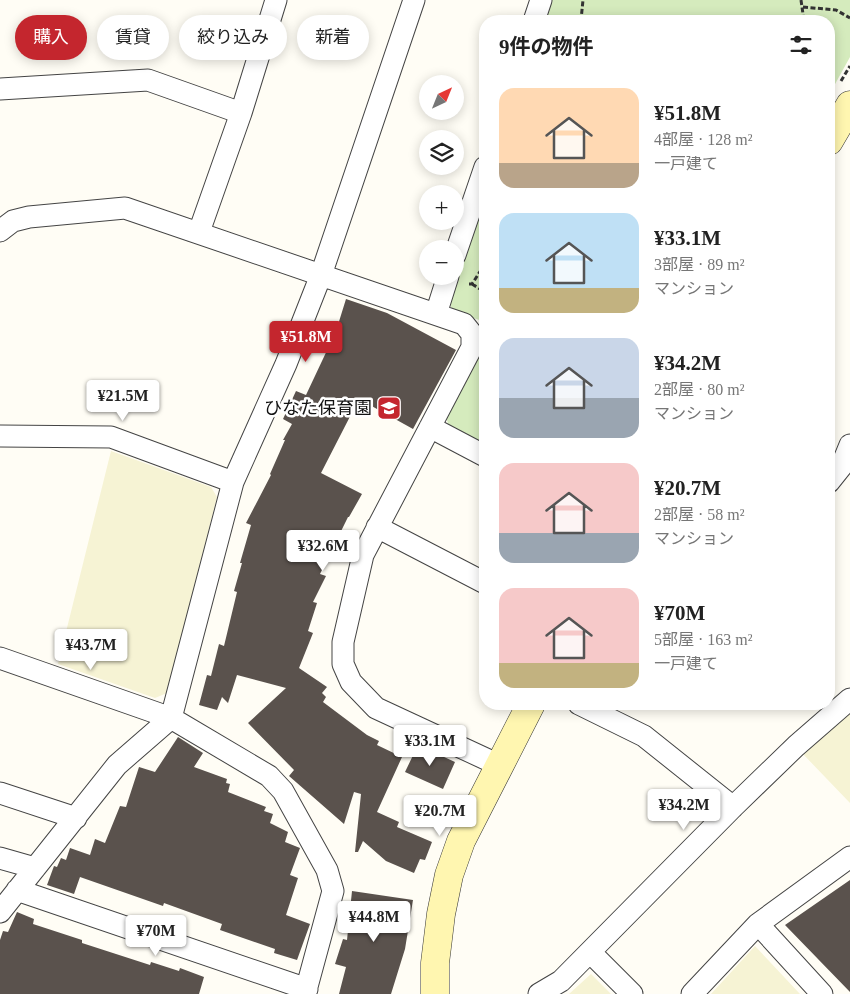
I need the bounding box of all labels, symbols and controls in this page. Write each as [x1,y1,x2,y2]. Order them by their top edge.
chip: 購入 [15,15,87,60]
chip: 賃貸 [97,15,169,60]
chip: 絞り込み [179,15,287,60]
chip: 新着 [297,15,369,60]
icon: filters [787,31,815,59]
text: 9件の物件 [499,35,594,59]
north arrow [419,75,464,120]
map controls [419,75,464,285]
text: ¥51.8M [654,101,721,125]
icon: home [539,108,599,168]
button: layers [419,130,464,175]
text: 4部屋 · 128 m² [654,131,753,148]
text: 一戸建て [654,155,718,172]
button: + [419,185,464,230]
text: ¥33.1M [654,226,721,250]
icon: home [539,233,599,293]
button: − [419,240,464,285]
text: 3部屋 · 89 m² [654,256,745,273]
text: マンション [654,280,734,297]
pin: ¥51.8M [265,320,347,363]
text: ¥51.8M [280,328,332,345]
text: ¥34.2M [654,351,721,375]
icon: home [539,358,599,418]
pin: ¥21.5M [82,380,164,422]
text: 2部屋 · 80 m² [654,381,745,398]
text: ¥21.5M [97,387,149,404]
school or university icon: ひなた保育園 [376,395,402,421]
place label: ひなた保育園 [264,398,372,418]
text: マンション [654,405,734,422]
text: ¥20.7M [654,476,721,500]
icon: home [539,483,599,543]
text: 2部屋 · 58 m² [654,506,745,523]
pin: ¥32.6M [282,530,364,572]
text: マンション [654,530,734,547]
text: ¥32.6M [297,537,349,554]
text: ¥70M [654,601,705,625]
icon: home [539,608,599,668]
pin: ¥43.7M [50,628,132,671]
text: 5部屋 · 163 m² [654,631,753,648]
text: ¥43.7M [65,636,117,653]
text: 一戸建て [654,655,718,672]
pin: ¥33.1M [389,724,471,767]
text: ¥33.1M [404,732,456,749]
pin: ¥34.2M [643,788,725,831]
pin: ¥20.7M [399,794,481,837]
text: ¥34.2M [658,796,710,813]
text: ¥20.7M [414,802,466,819]
pin: ¥44.8M [333,900,415,943]
text: ¥44.8M [348,908,400,925]
pin: ¥70M [126,914,186,957]
text: ¥70M [136,922,176,939]

